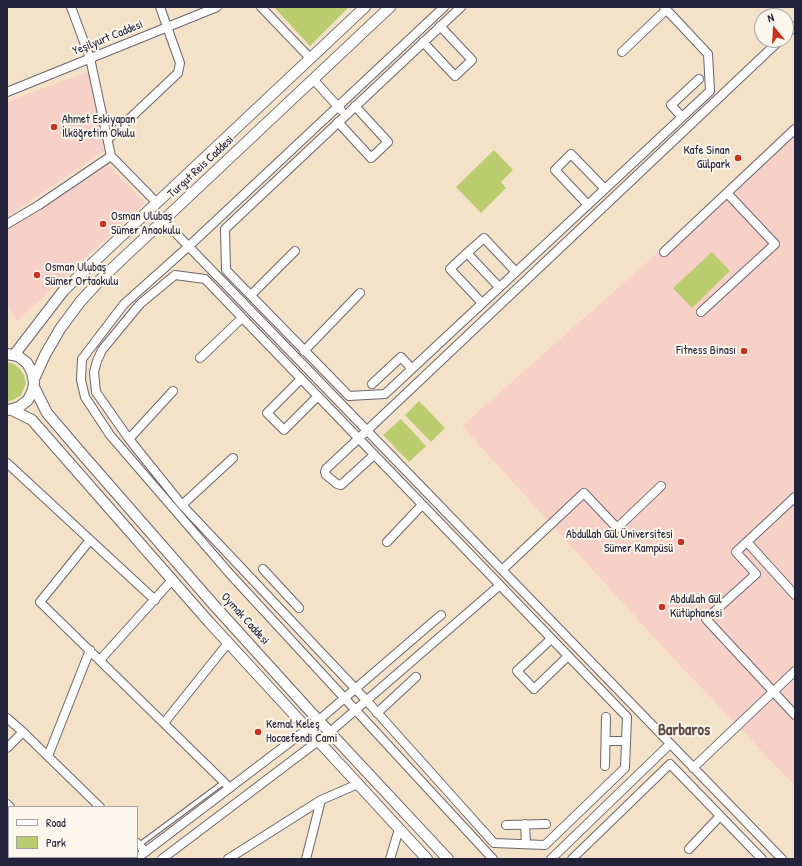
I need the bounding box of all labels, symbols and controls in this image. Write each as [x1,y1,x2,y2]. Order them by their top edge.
north arrow [754,8,794,48]
text: N [766,10,776,25]
street label: Yeşilyurt Caddesi [71,17,145,59]
place label: Ahmet Eskiyapan İlköğretim Okulu [62,113,135,141]
marker: Ahmet Eskiyapan İlköğretim Okulu [49,122,59,132]
street label: Turgut Reis Caddesi [165,133,237,201]
place label: Kafe Sinan Gülpark [683,144,730,172]
marker: Kafe Sinan Gülpark [733,153,743,163]
place label: Osman Ulubaş Sümer Anaokulu [111,210,180,238]
marker: Osman Ulubaş Sümer Anaokulu [98,219,108,229]
place label: Osman Ulubaş Sümer Ortaokulu [45,261,118,289]
marker: Osman Ulubaş Sümer Ortaokulu [32,270,42,280]
place label: Fitness Binası [676,344,736,358]
marker: Fitness Binası [739,346,749,356]
place label: Abdullah Gül Üniversitesi Sümer Kampüsü [566,528,673,556]
marker: Abdullah Gül Üniversitesi Sümer Kampüsü [676,537,686,547]
street label: Oymak Caddesi [218,590,272,648]
place label: Abdullah Gül Kütüphanesi [670,593,722,621]
marker: Abdullah Gül Kütüphanesi [657,602,667,612]
place label: Kemal Keleş Hocaefendi Cami [266,718,337,746]
district label: Barbaros [658,721,710,741]
marker: Kemal Keleş Hocaefendi Cami [253,727,263,737]
legend [8,806,138,858]
text: Road [46,814,66,831]
text: Park [46,834,66,851]

